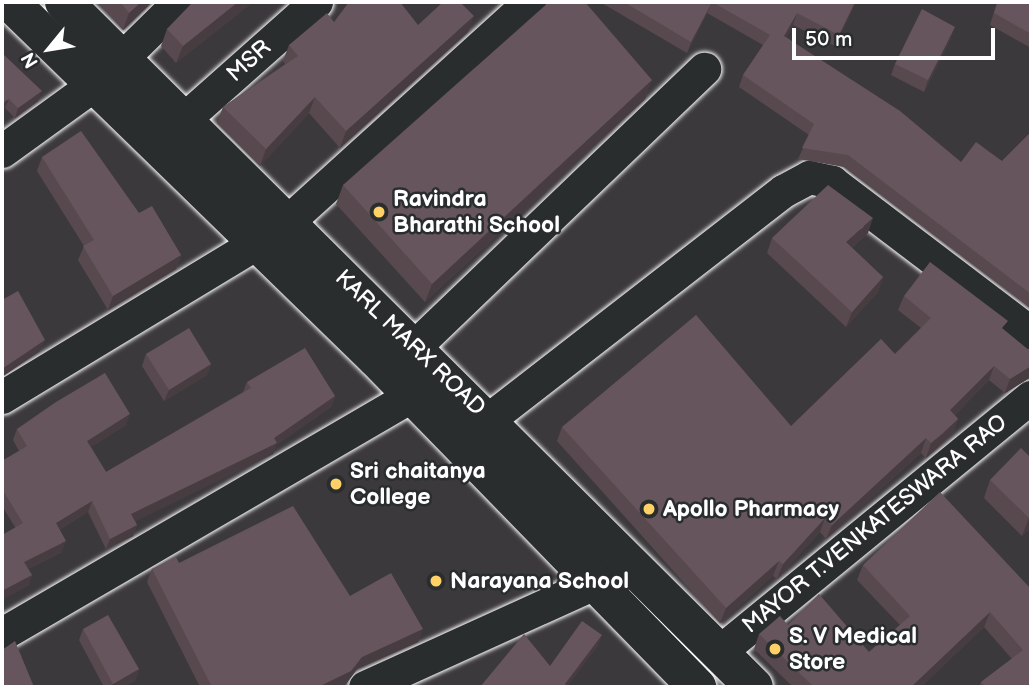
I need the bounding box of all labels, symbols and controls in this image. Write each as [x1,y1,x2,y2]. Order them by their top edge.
north arrow [14,14,84,84]
scale bar [795,14,998,58]
text: 50 m [805,27,852,52]
street label: MSR [221,34,277,88]
text: N [17,48,44,72]
place label: Ravindra Bharathi School [393,185,560,239]
marker: Ravindra Bharathi School [371,204,387,220]
street label: KARL MARX ROAD [329,264,491,422]
street label: MAYOR T.VENKATESWARA RAO [737,408,1013,640]
place label: Sri chaitanya College [350,457,486,511]
marker: Sri chaitanya College [328,476,344,492]
place label: Apollo Pharmacy [663,495,839,523]
marker: Apollo Pharmacy [641,501,657,517]
place label: Narayana School [450,567,629,595]
marker: Narayana School [428,573,444,589]
place label: S. V Medical Store [789,622,918,676]
marker: S. V Medical Store [767,641,783,657]

